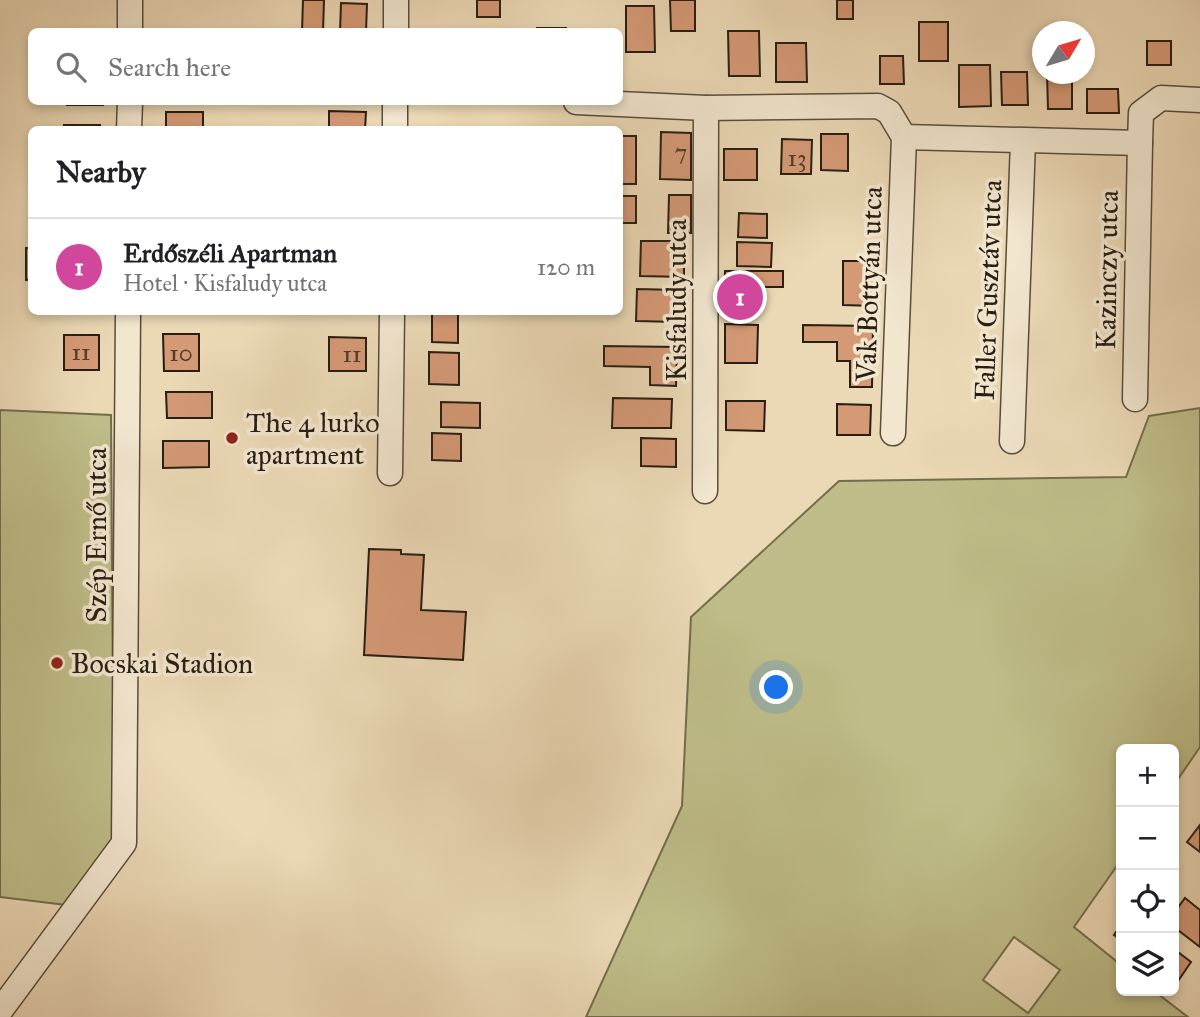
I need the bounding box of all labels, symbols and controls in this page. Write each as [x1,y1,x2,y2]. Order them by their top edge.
north arrow [1032,21,1095,84]
search box [28,28,623,105]
icon: search [52,48,90,86]
text: Search here [108,51,231,83]
house number: 7 [675,137,687,167]
house number: 13 [787,143,807,173]
text: Nearby [56,154,146,190]
street label: Faller Gusztáv utca [967,179,1009,401]
street label: Vak Bottyán utca [848,186,890,383]
street label: Kazinczy utca [1088,190,1126,350]
street label: Kisfaludy utca [659,218,694,381]
text: Erdőszéli Apartman [123,237,337,269]
text: 1 [74,253,84,281]
text: 120 m [537,253,595,281]
text: Hotel · Kisfaludy utca [123,269,327,297]
pin: 1 [717,271,763,323]
house number: 11 [72,337,90,367]
house number: 10 [169,338,193,368]
house number: 11 [343,339,361,369]
place label: The 4 lurko apartment [246,405,380,472]
marker: The 4 lurko apartment [224,430,240,446]
street label: Szép Ernő utca [79,447,114,623]
place label: Bocskai Stadion [71,646,253,681]
marker: Bocskai Stadion [49,655,65,671]
your location [759,670,793,704]
map controls [1116,744,1179,996]
button: + [1116,744,1179,807]
button: − [1116,807,1179,870]
button: locate [1116,870,1179,933]
button: layers [1116,933,1179,996]

